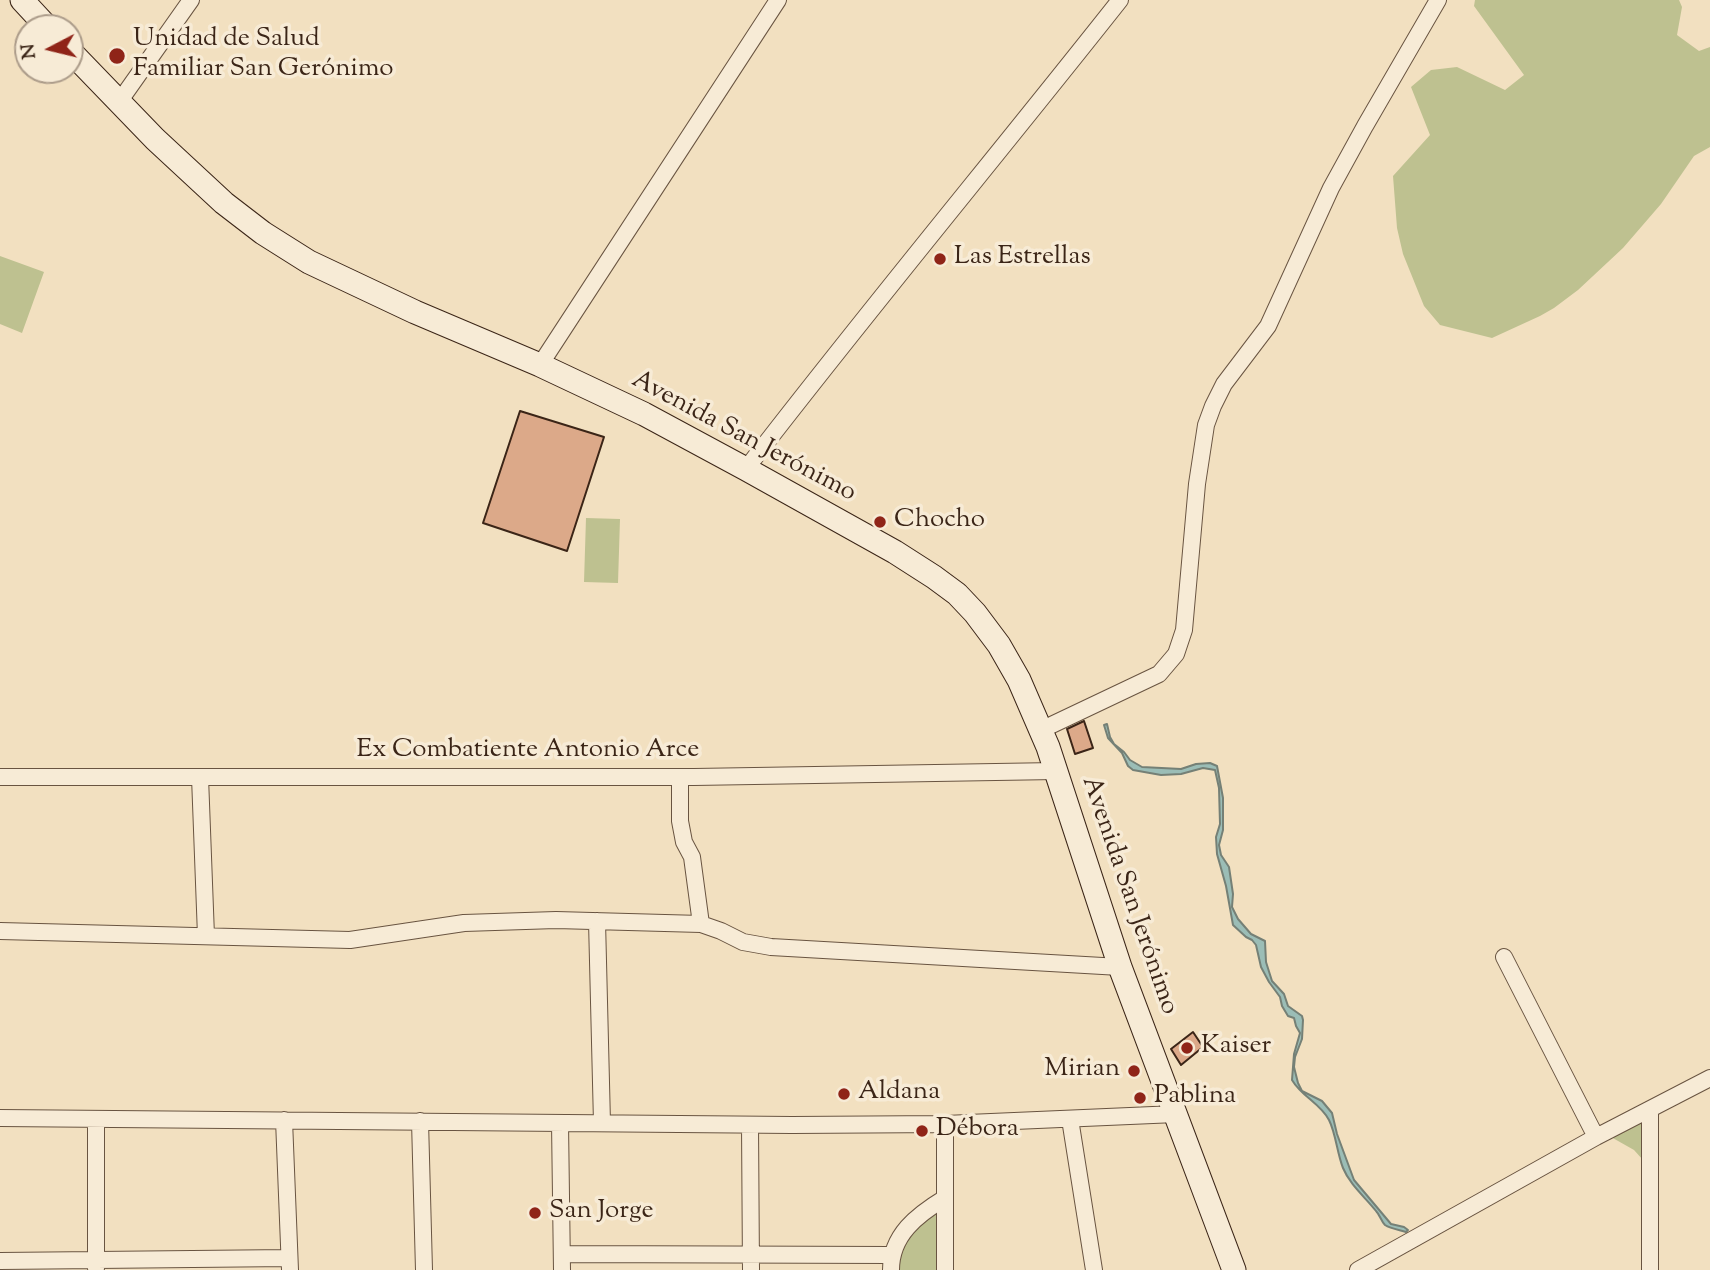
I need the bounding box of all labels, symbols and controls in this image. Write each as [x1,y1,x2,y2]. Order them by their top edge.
north arrow [14,14,84,84]
place label: Unidad de Salud Familiar San Gerónimo [133,25,393,86]
text: N [15,42,44,61]
marker: Unidad de Salud Familiar San Gerónimo [107,46,127,66]
place label: Las Estrellas [954,243,1091,275]
marker: Las Estrellas [932,251,948,267]
street label: Avenida San Jerónimo [625,366,861,510]
place label: Chocho [894,506,985,538]
marker: Chocho [872,514,888,530]
street label: Ex Combatiente Antonio Arce [357,736,699,768]
street label: Avenida San Jerónimo [1073,773,1183,1019]
place label: Kaiser [1201,1032,1271,1064]
marker: Kaiser [1179,1040,1195,1056]
place label: Mirian [1044,1055,1120,1087]
marker: Mirian [1126,1063,1142,1079]
place label: Aldana [858,1078,940,1110]
place label: Pablina [1154,1082,1236,1114]
marker: Aldana [836,1086,852,1102]
marker: Pablina [1132,1090,1148,1106]
place label: Débora [936,1115,1019,1147]
marker: Débora [914,1123,930,1139]
place label: San Jorge [549,1197,654,1229]
marker: San Jorge [527,1205,543,1221]

